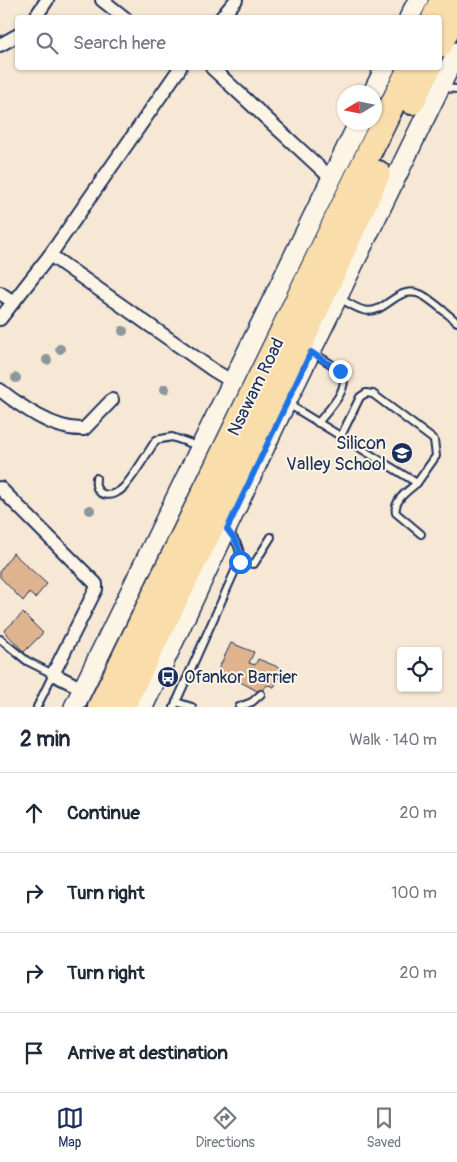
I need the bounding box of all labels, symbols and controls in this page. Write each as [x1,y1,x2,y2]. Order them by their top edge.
search box [15,15,442,70]
icon: search [33,29,61,57]
text: Search here [73,31,166,55]
north arrow [337,85,382,130]
street label: Nsawam Road [222,334,290,440]
route end [329,360,352,383]
place label: Silicon Valley School [286,432,386,476]
school or university icon: Silicon Valley School [390,441,414,465]
route start [229,551,252,574]
map controls [397,647,442,692]
button: locate [397,647,442,692]
bus stop icon: Ofankor Barrier [156,665,180,689]
place label: Ofankor Barrier [184,666,298,689]
text: 2 min [20,726,70,753]
text: Walk · 140 m [349,730,437,750]
icon: ahead [20,799,48,827]
text: Continue [67,801,140,825]
text: 20 m [399,803,437,823]
icon: right [20,879,48,907]
text: Turn right [67,881,145,905]
text: 100 m [391,883,437,903]
icon: right [20,959,48,987]
text: Turn right [67,961,145,985]
text: 20 m [399,963,437,983]
icon: arrive [20,1039,48,1067]
text: Arrive at destination [67,1041,228,1065]
tab: Map [56,1104,84,1151]
tab: Directions [195,1104,255,1151]
tab: Saved [366,1104,401,1151]

